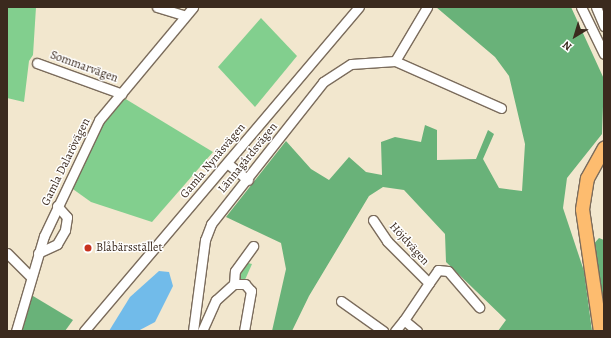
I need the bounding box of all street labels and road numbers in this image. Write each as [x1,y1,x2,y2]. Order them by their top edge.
street label: Sommarvägen [48,48,120,86]
street label: Gamla Dalarövägen [39,116,93,208]
street label: Gamla Nynäsvägen [177,120,249,202]
street label: Lännagårdsvägen [215,120,281,196]
street label: Höjdvägen [386,220,432,268]

